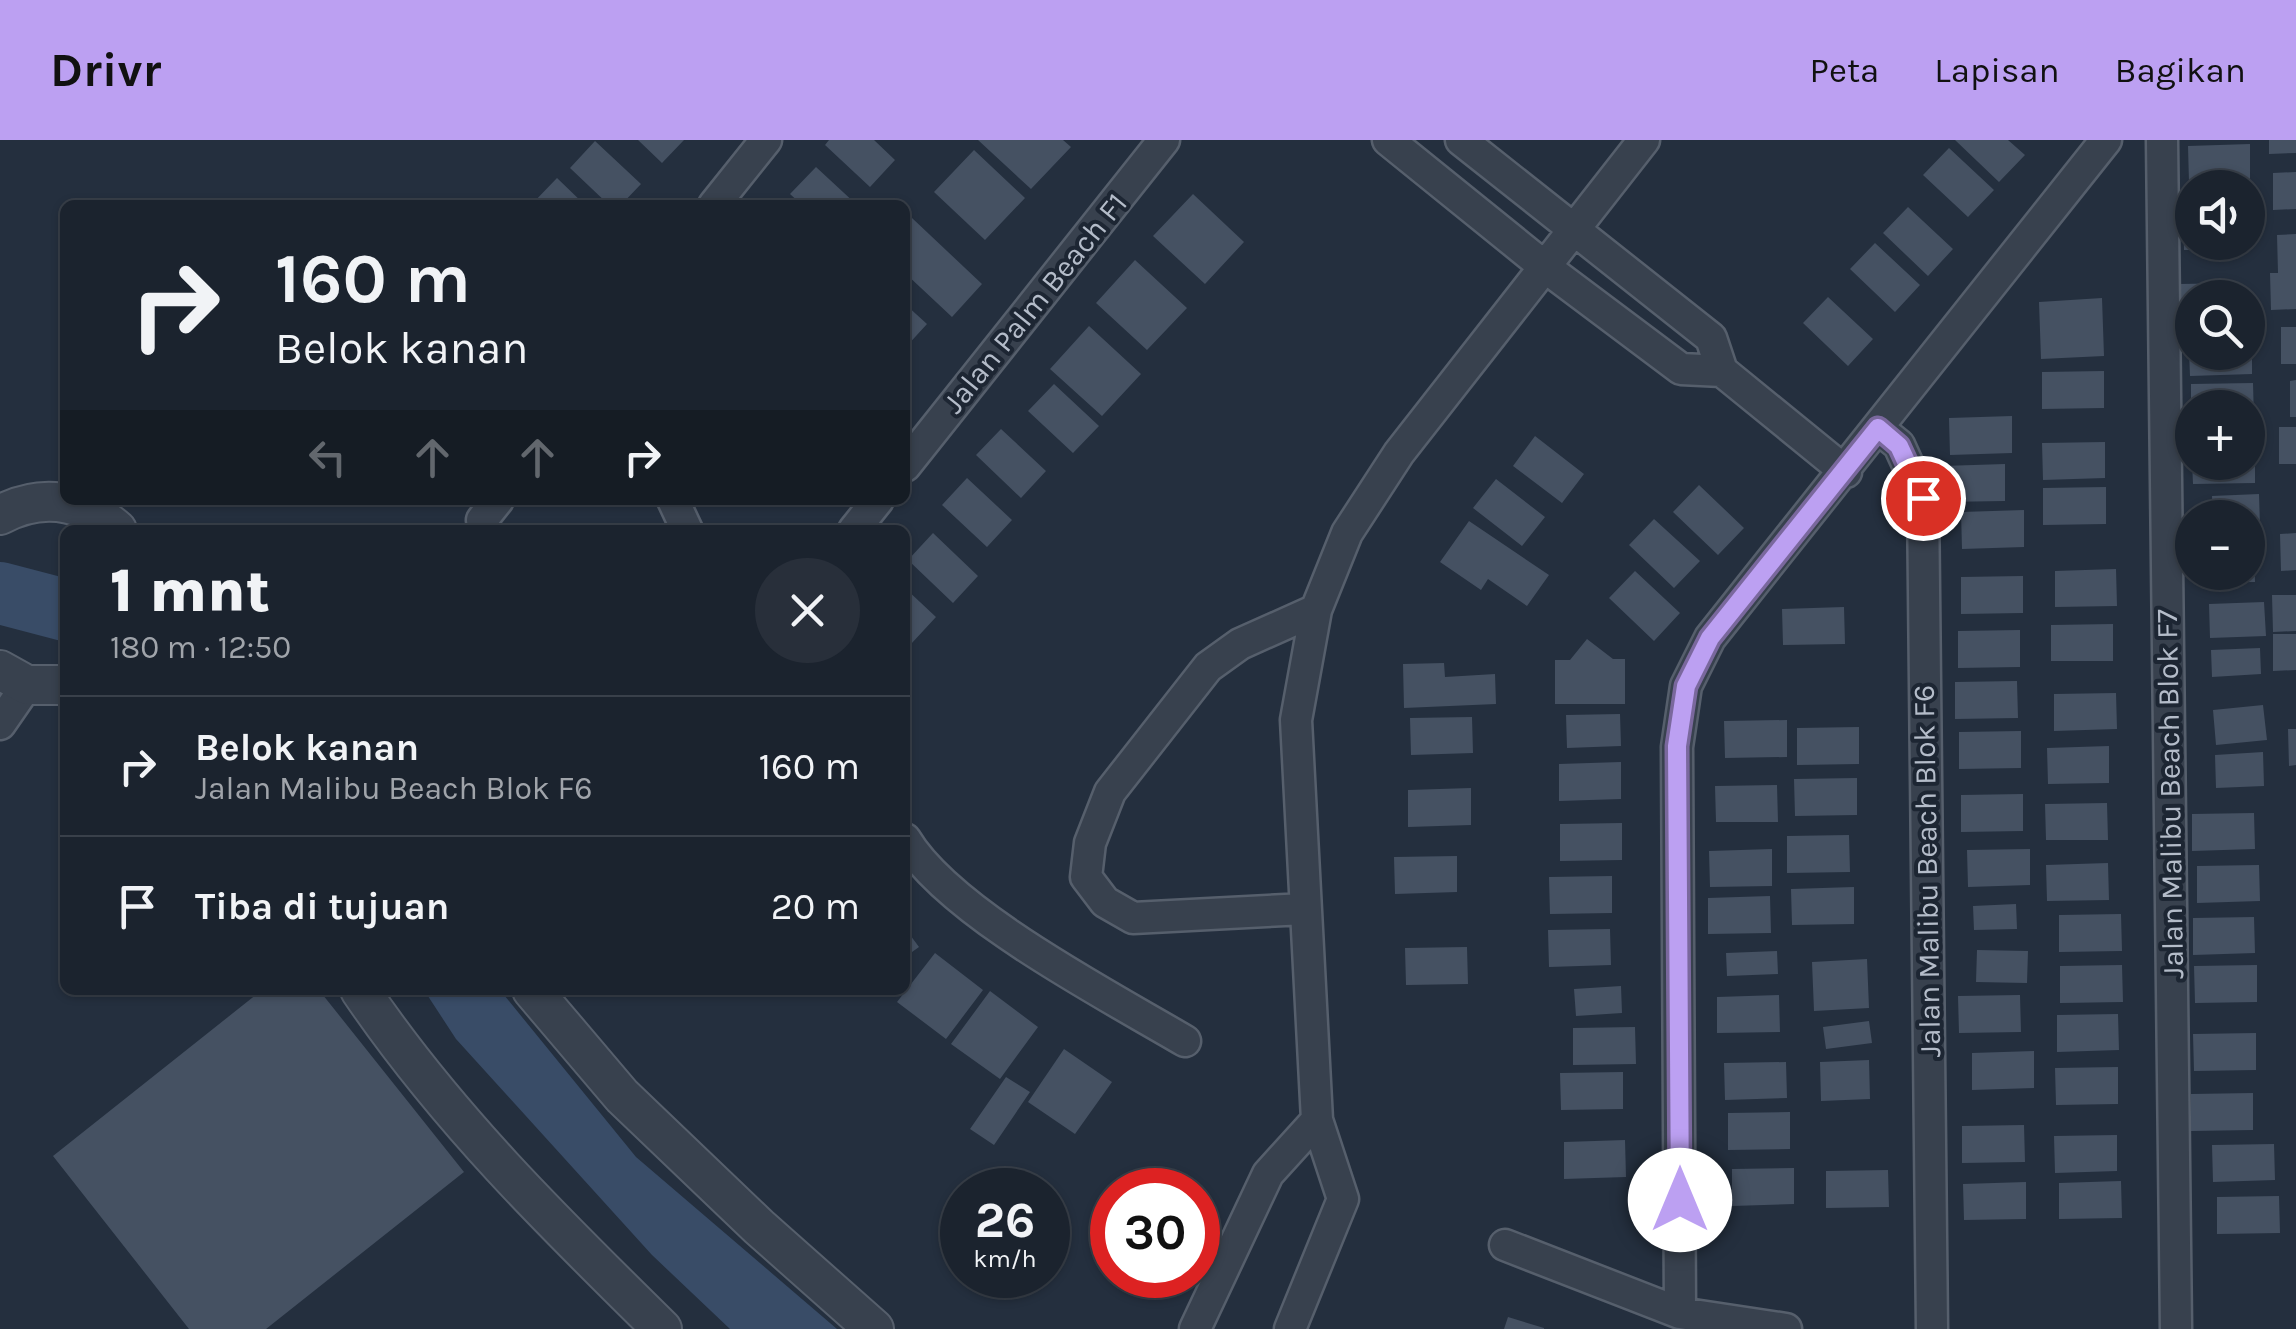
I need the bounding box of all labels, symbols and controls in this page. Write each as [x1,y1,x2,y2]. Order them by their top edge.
text: Drivr [50,42,161,98]
text: Peta [1810,50,1879,91]
text: Lapisan [1934,50,2060,91]
text: Bagikan [2115,50,2246,91]
map controls [2175,170,2265,590]
button: sound [2175,170,2265,260]
street label: Jalan Palm Beach F1 [935,186,1135,420]
text: 160 m [275,238,471,320]
icon: right [110,240,240,370]
button: search [2175,280,2265,370]
text: Belok kanan [275,322,529,374]
button: + [2175,390,2265,480]
icon: left [300,430,355,485]
icon: ahead [405,430,460,485]
icon: ahead [510,430,565,485]
icon: right [615,430,670,485]
pin [1881,456,1966,541]
icon: arrive [1896,471,1951,526]
button: − [2175,500,2265,590]
text: 1 mnt [110,556,270,626]
button: close [755,558,860,663]
street label: Jalan Malibu Beach Blok F7 [2149,609,2191,979]
text: 180 m · 12:50 [110,629,291,666]
street label: Jalan Malibu Beach Blok F6 [1906,684,1948,1058]
text: Belok kanan [195,725,419,770]
icon: right [110,739,165,794]
text: 160 m [759,744,860,789]
text: Jalan Malibu Beach Blok F6 [195,770,593,807]
icon: arrive [110,879,165,934]
text: Tiba di tujuan [195,884,450,929]
text: 20 m [771,884,860,929]
position arrow [1628,1148,1732,1252]
speed limit sign: 30 [1090,1168,1220,1298]
text: 26 [975,1191,1035,1250]
text: km/h [973,1244,1037,1273]

